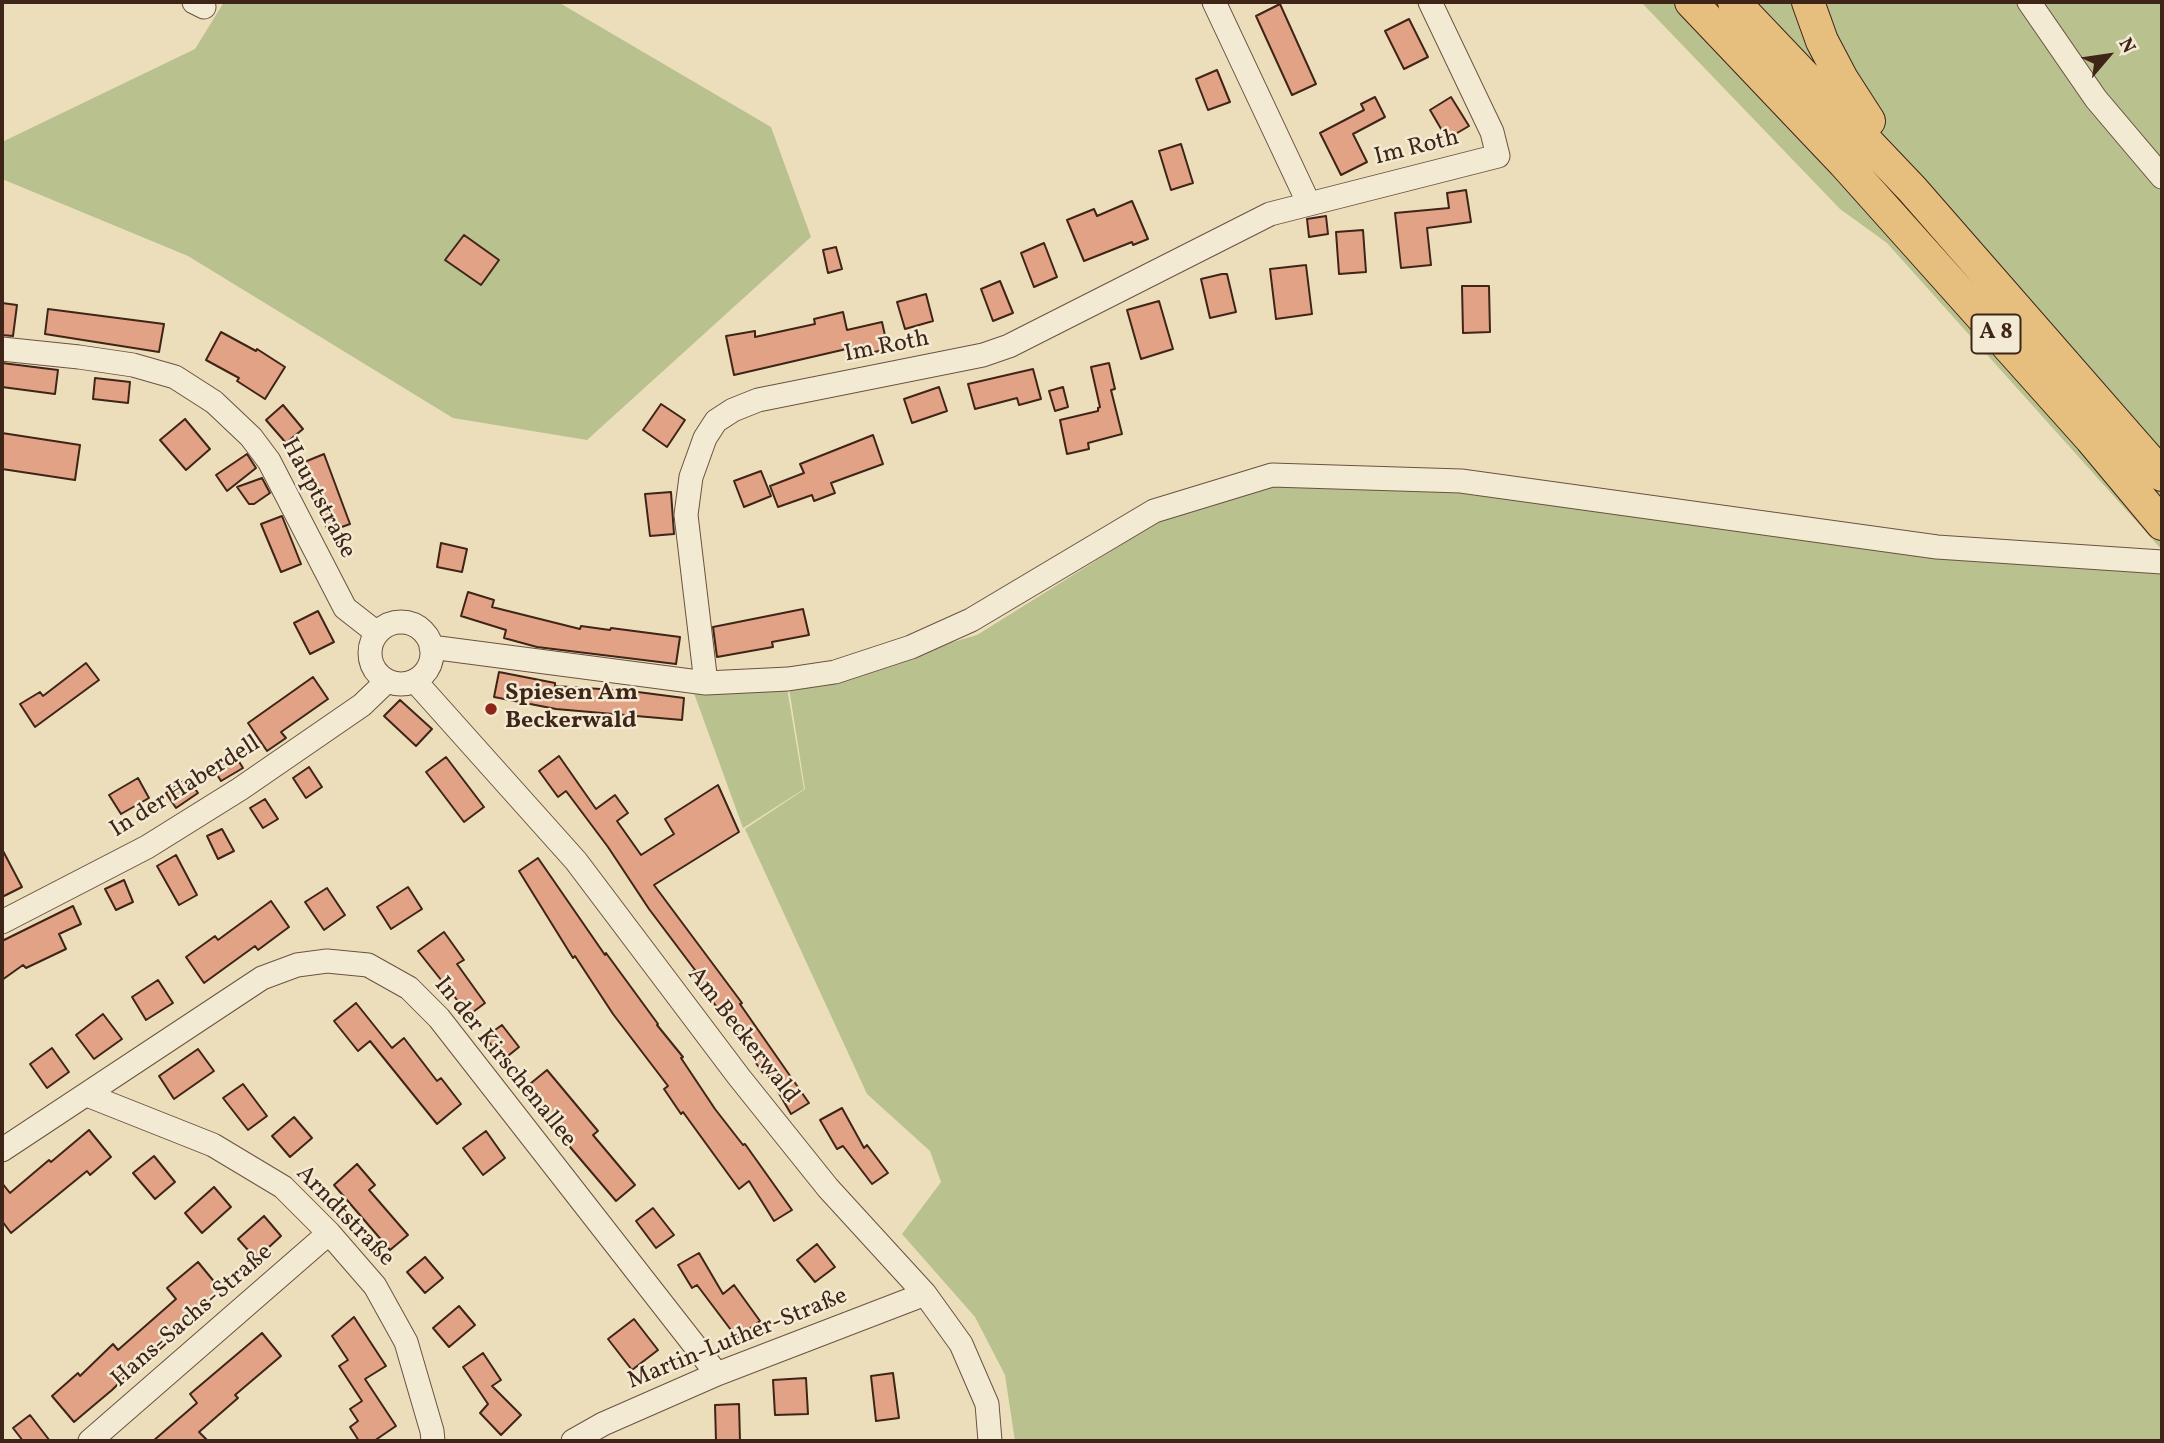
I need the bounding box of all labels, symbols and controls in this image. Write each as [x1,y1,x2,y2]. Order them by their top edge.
north arrow [2073,21,2143,91]
text: N [2112,33,2141,58]
street label: Im Roth [1372,125,1462,173]
road number: A 8 [1972,314,2021,354]
street label: Im Roth [842,326,932,370]
street label: Hauptstraße [273,434,361,564]
place label: Spiesen Am Beckerwald [505,681,638,737]
marker: Spiesen Am Beckerwald [483,701,499,717]
street label: In der Haberdell [106,730,266,846]
street label: Am Beckerwald [680,962,804,1110]
street label: In der Kirschenallee [427,972,581,1154]
street label: Arndtstraße [289,1160,399,1274]
street label: Hans-Sachs-Straße [107,1239,279,1395]
street label: Martin-Luther-Straße [624,1283,852,1397]

